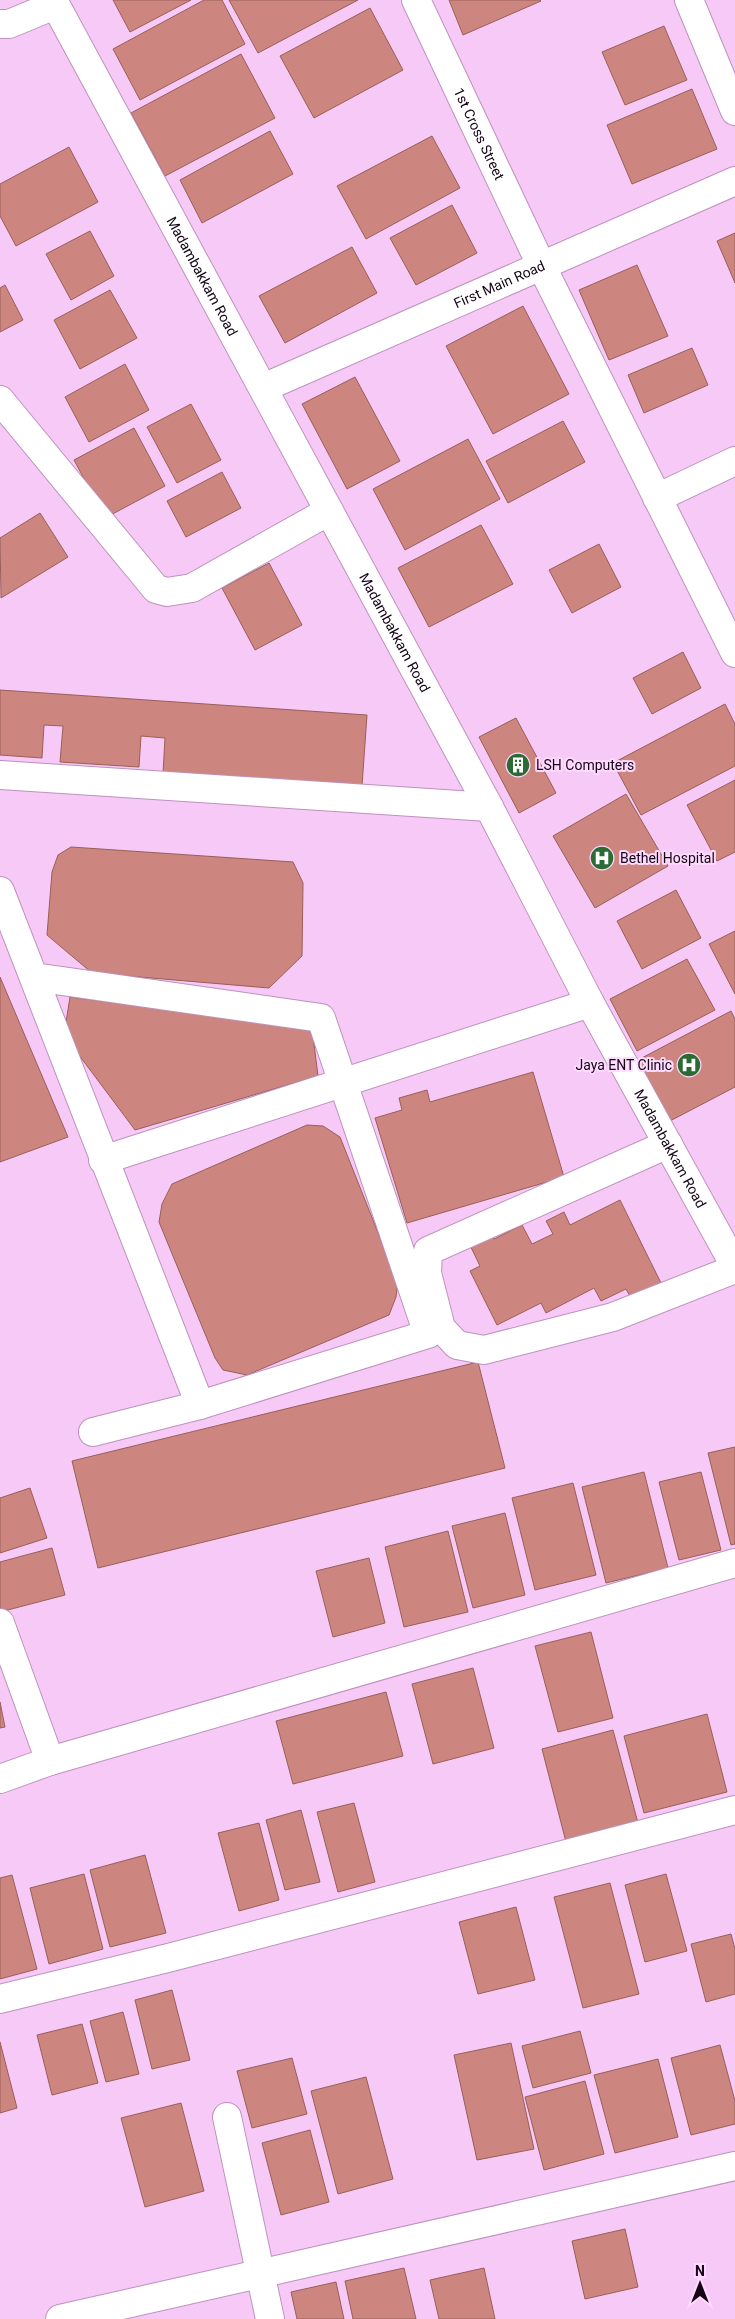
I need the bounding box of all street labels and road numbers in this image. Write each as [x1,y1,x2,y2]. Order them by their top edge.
street label: 1st Cross Street [451,85,508,183]
street label: Madambakkam Road [164,214,241,339]
street label: First Main Road [451,257,547,311]
street label: Madambakkam Road [356,570,433,695]
street label: Madambakkam Road [631,1087,709,1211]

